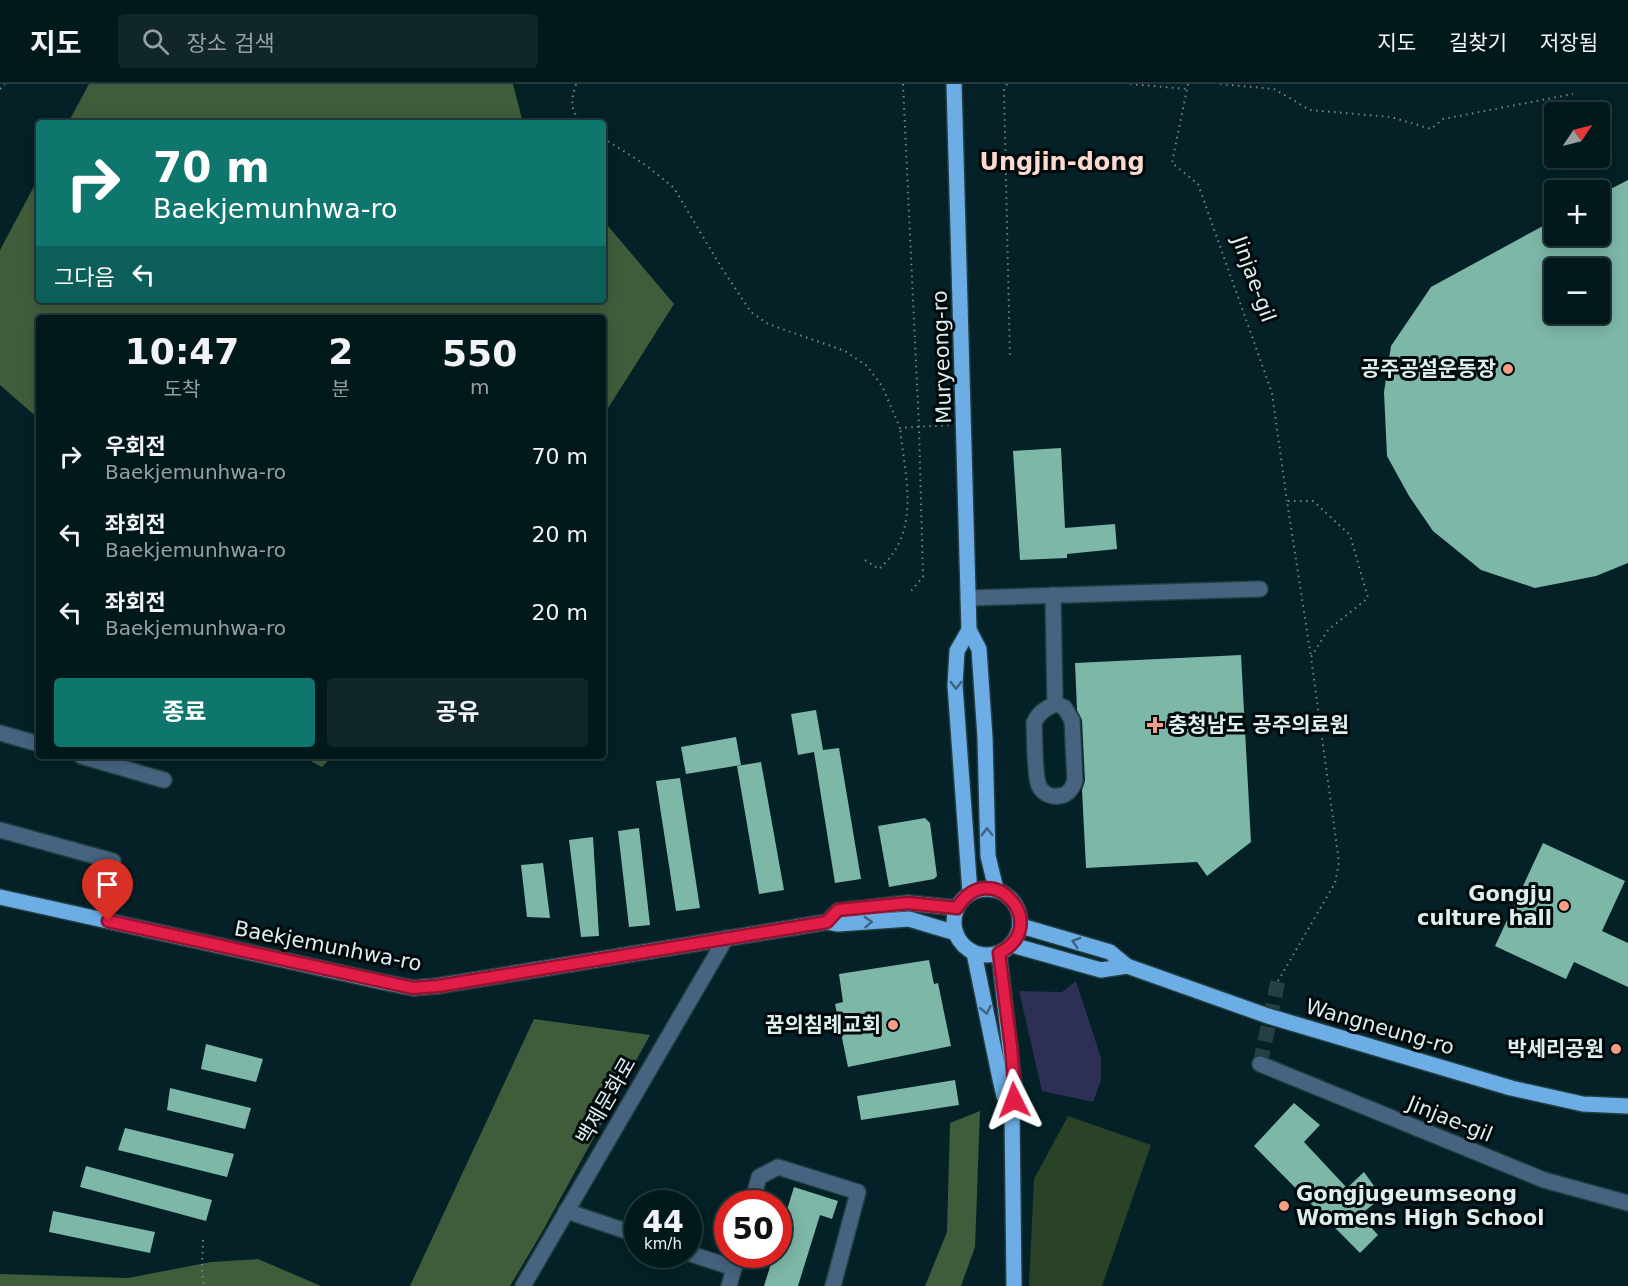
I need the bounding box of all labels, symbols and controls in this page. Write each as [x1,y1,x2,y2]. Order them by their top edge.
search box [118,14,538,68]
icon: search [139,25,172,58]
text: 지도 [30,27,82,60]
text: 장소 검색 [187,31,275,56]
text: 지도 [1377,31,1416,55]
text: 길찾기 [1449,31,1507,55]
text: 저장됨 [1540,31,1598,55]
north arrow [1544,102,1610,168]
map controls [1544,102,1610,324]
text: 70 m [153,143,270,192]
icon: right [54,144,132,222]
district label: Ungjin-dong [979,148,1145,176]
button: + [1544,180,1610,246]
text: Baekjemunhwa-ro [153,193,397,224]
street label: Jinjae-gil [1227,231,1281,325]
icon: left [127,258,160,291]
button: − [1544,258,1610,324]
text: 그다음 [54,265,115,290]
street label: Muryeong-ro [928,290,956,424]
text: 10:47 [125,331,239,372]
text: 2 [328,331,353,372]
text: 550 [442,333,517,374]
place label: 공주공설운동장 [1361,357,1496,381]
marker: 공주공설운동장 [1501,362,1515,376]
text: m [470,375,489,399]
text: 도착 [164,377,201,401]
text: 분 [332,377,350,401]
text: 우회전 [105,434,166,459]
icon: right [54,440,87,473]
text: 70 m [532,444,588,469]
text: Baekjemunhwa-ro [105,460,286,484]
text: 좌회전 [105,512,166,537]
icon: left [54,518,87,551]
text: 20 m [532,522,588,547]
text: Baekjemunhwa-ro [105,538,286,562]
text: 좌회전 [105,590,166,615]
icon: left [54,596,87,629]
text: 20 m [532,600,588,625]
text: Baekjemunhwa-ro [105,616,286,640]
button: 종료 [54,678,315,747]
button: 공유 [327,678,588,747]
one-way arrow [950,680,962,689]
place label: 충청남도 공주의료원 [1168,713,1349,737]
marker: 충청남도 공주의료원 [1146,716,1164,734]
one-way arrow [981,827,993,836]
pin [82,859,133,921]
icon: arrive [91,868,124,901]
place label: Gongju culture hall [1417,882,1552,930]
marker: Gongju culture hall [1557,899,1571,913]
street label: Baekjemunhwa-ro [232,916,424,976]
one-way arrow [863,916,872,929]
one-way arrow [1071,937,1082,949]
street label: Wangneung-ro [1303,994,1457,1060]
one-way arrow [979,1005,992,1015]
place label: 꿈의침례교회 [765,1013,881,1037]
marker: 꿈의침례교회 [886,1018,900,1032]
place label: 박세리공원 [1507,1037,1604,1061]
marker: 박세리공원 [1609,1042,1623,1056]
street label: 백제문화로 [571,1053,641,1149]
position arrow [982,1068,1046,1132]
street label: Jinjae-gil [1402,1090,1496,1147]
place label: Gongjugeumseong Womens High School [1296,1182,1544,1230]
speed limit sign: 50 [714,1190,792,1268]
marker: Gongjugeumseong Womens High School [1277,1199,1291,1213]
text: 44 [642,1204,684,1239]
text: km/h [644,1235,682,1253]

